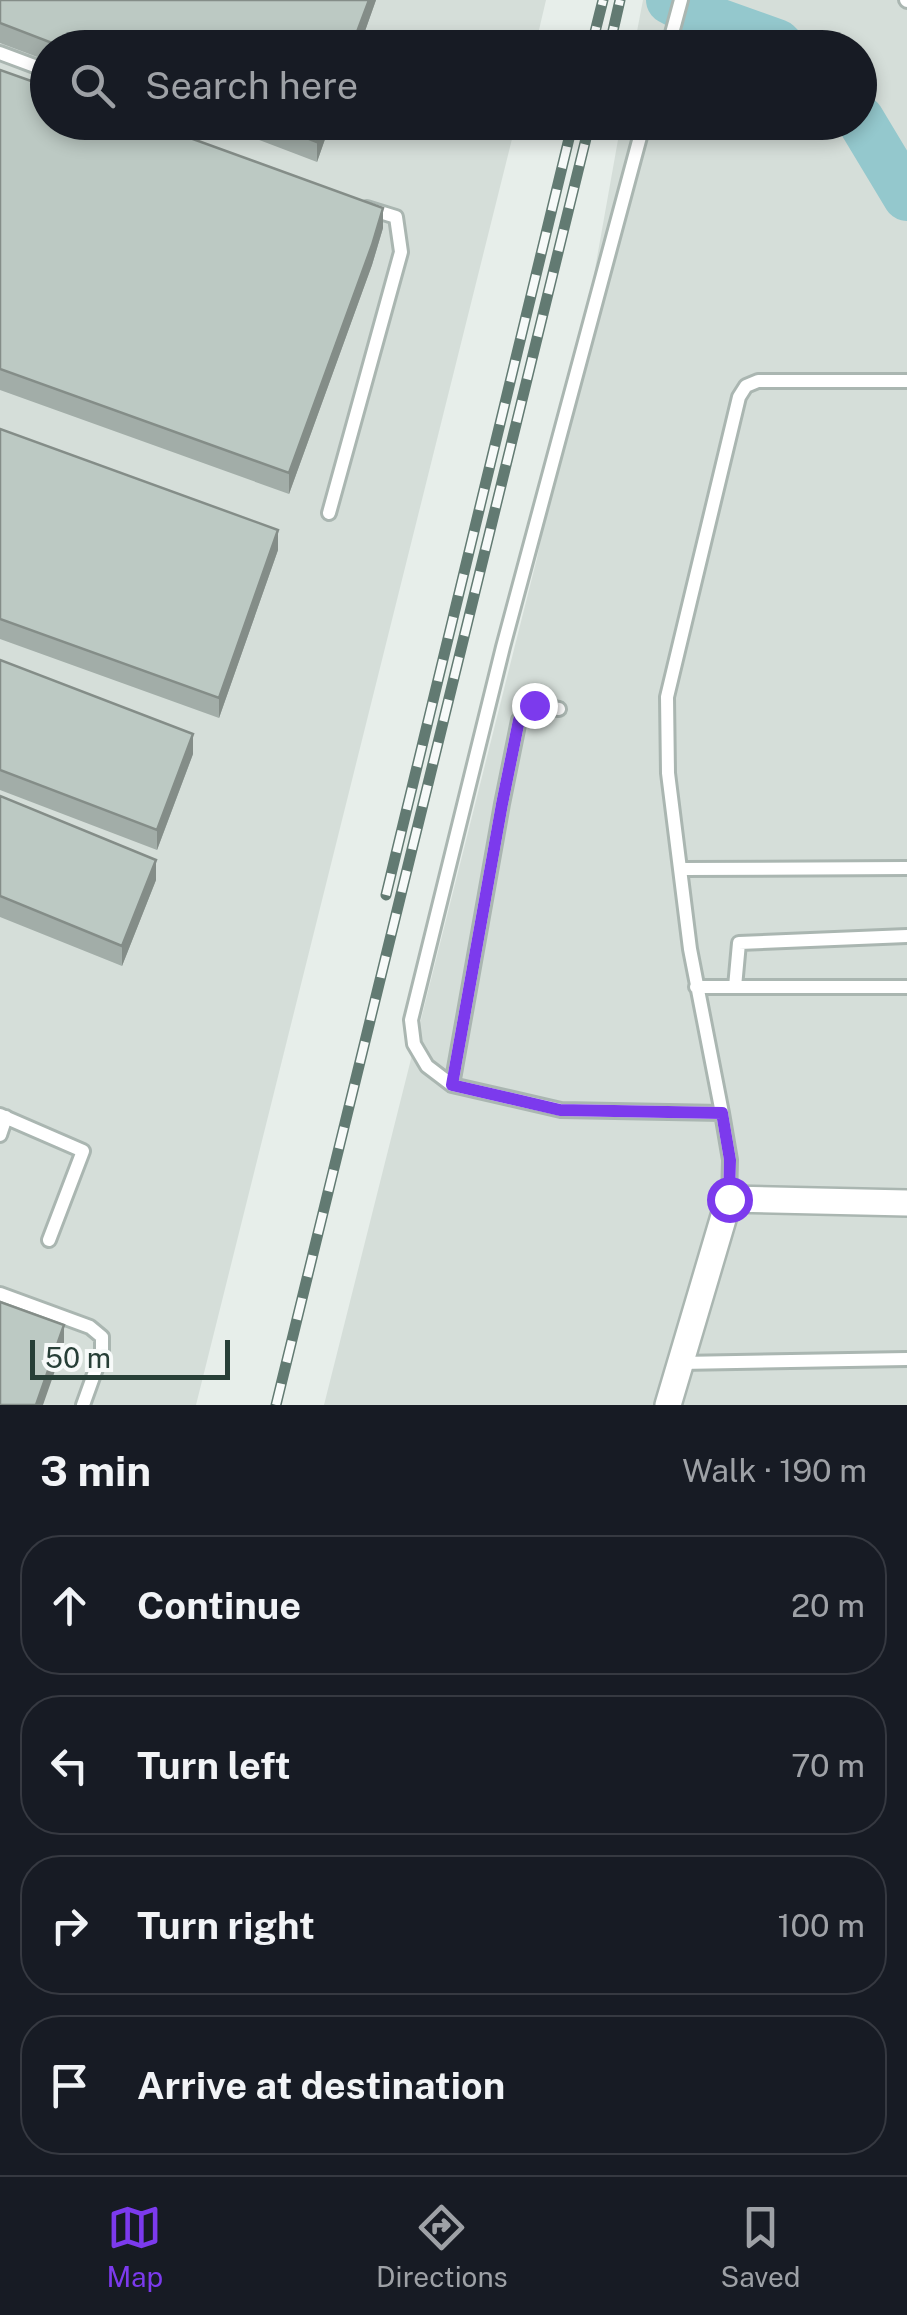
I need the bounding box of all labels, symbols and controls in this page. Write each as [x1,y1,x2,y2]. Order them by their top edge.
search box [30,30,877,140]
icon: search [65,58,120,113]
text: Search here [145,63,358,108]
route end [512,683,558,729]
route start [707,1177,753,1223]
scale bar [30,1335,230,1380]
text: 50 m [45,1341,111,1374]
text: 3 min [40,1446,151,1495]
text: Walk · 190 m [682,1452,867,1489]
icon: ahead [42,1578,97,1633]
text: Continue [137,1583,301,1628]
text: 20 m [791,1587,865,1624]
icon: left [42,1738,97,1793]
text: Turn left [137,1743,291,1788]
text: 70 m [791,1747,865,1784]
icon: right [42,1898,97,1953]
text: Turn right [137,1903,315,1948]
text: 100 m [778,1907,865,1944]
icon: arrive [42,2058,97,2113]
text: Arrive at destination [137,2063,505,2108]
tab: Map [106,2200,163,2293]
tab: Directions [376,2200,508,2293]
tab: Saved [720,2200,801,2293]

